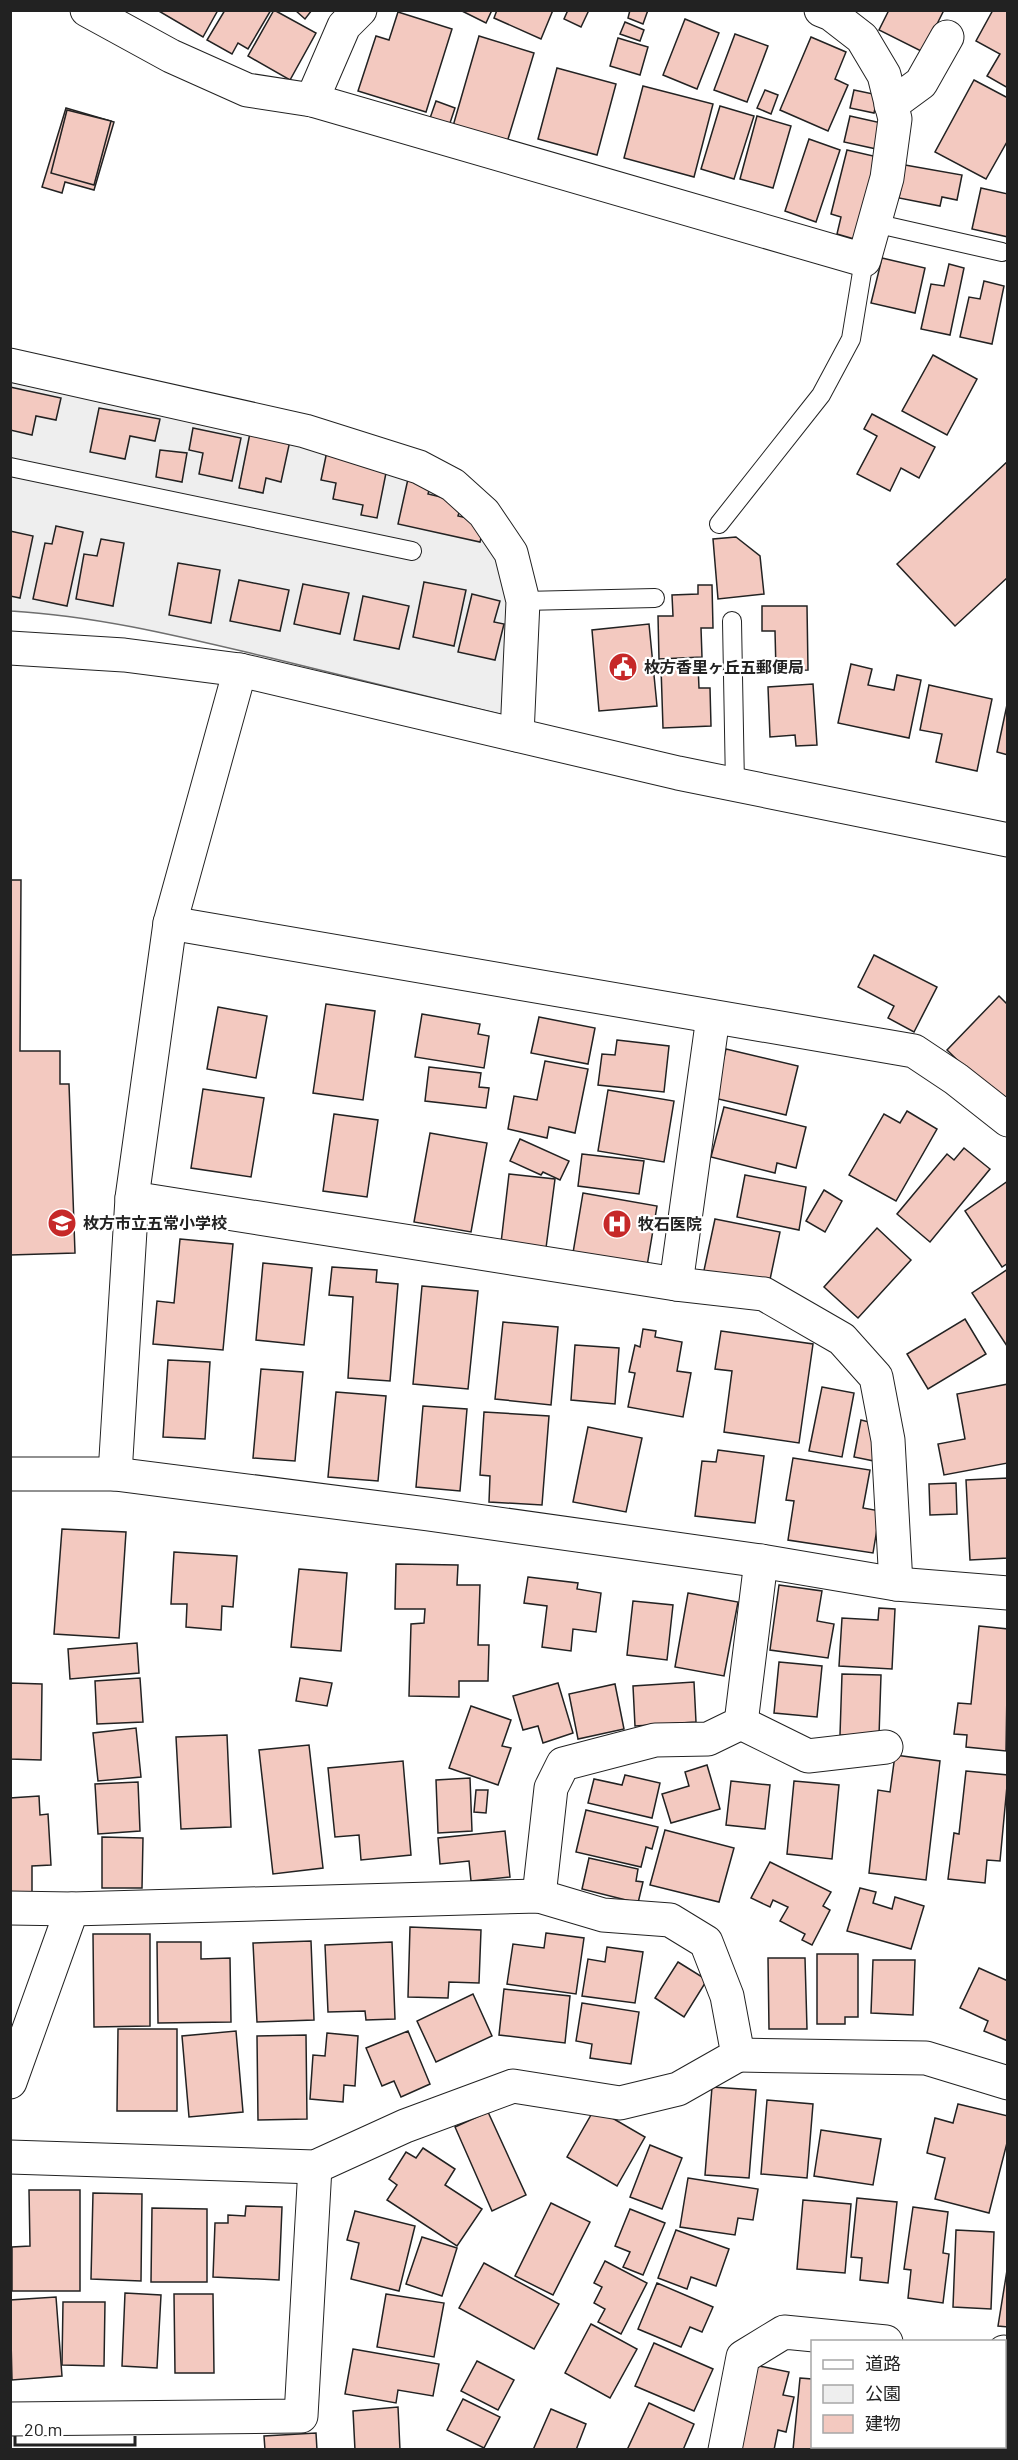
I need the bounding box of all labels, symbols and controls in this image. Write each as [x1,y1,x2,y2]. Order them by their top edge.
public building icon: 枚方香里ヶ丘五郵便局 [607,651,639,683]
place label: 枚方香里ヶ丘五郵便局 [644,657,804,676]
school or university icon: 枚方市立五常小学校 [46,1207,78,1239]
hospital icon: 牧石医院 [601,1208,633,1240]
place label: 枚方市立五常小学校 [83,1213,227,1232]
place label: 牧石医院 [638,1214,702,1233]
legend [811,2340,1006,2448]
text: 道路 [865,2352,901,2374]
text: 公園 [865,2382,901,2404]
scale bar [15,2409,135,2447]
text: 建物 [865,2412,901,2434]
text: 20 m [24,2418,62,2440]

